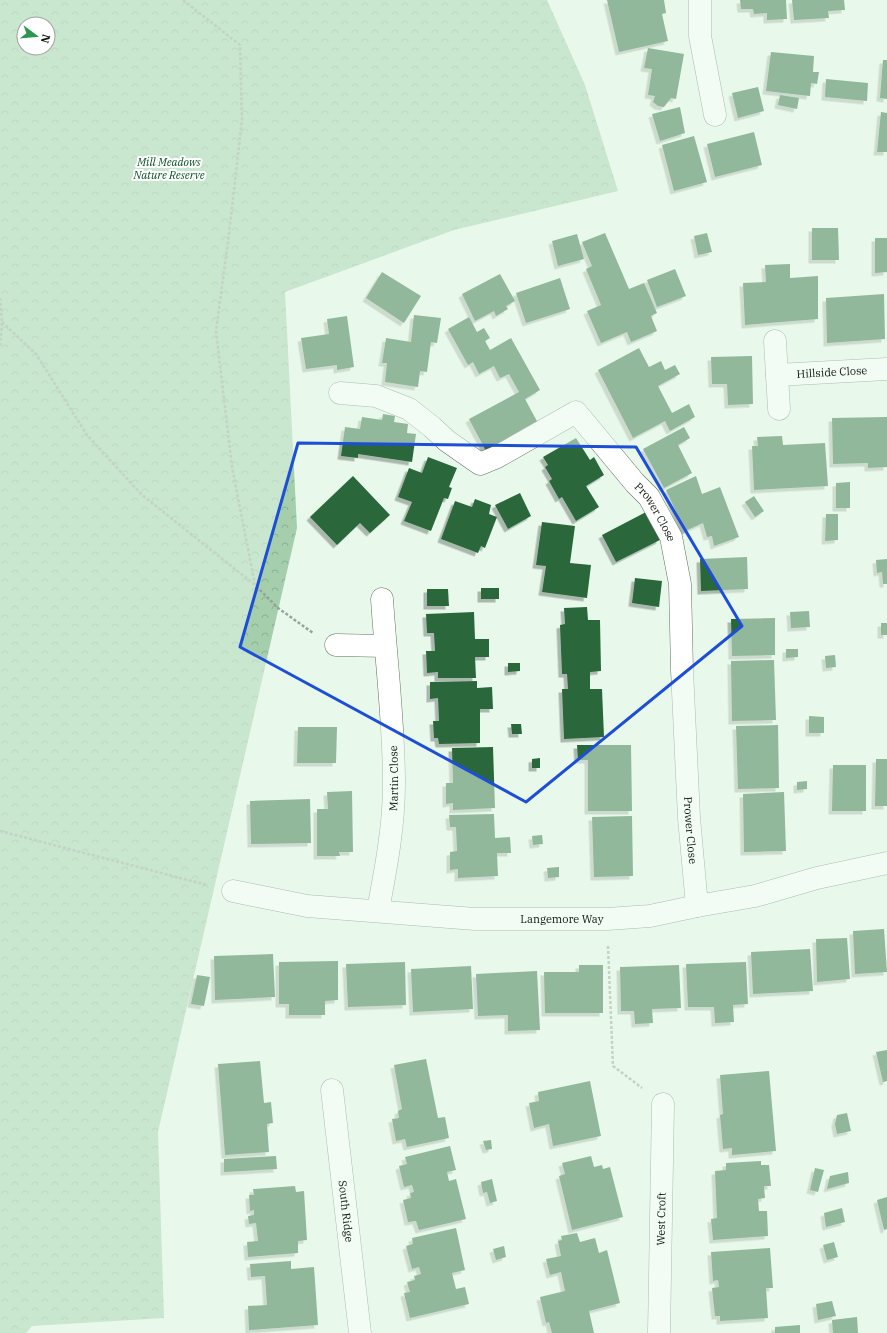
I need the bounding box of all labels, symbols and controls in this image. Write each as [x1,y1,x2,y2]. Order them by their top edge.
north arrow [16,16,56,56]
text: N [38,33,54,45]
park label: Mill Meadows Nature Reserve [132,155,205,182]
street label: Hillside Close [796,363,868,381]
street label: Prower Close [632,480,679,543]
street label: Martin Close [386,745,401,811]
street label: Prower Close [681,796,700,865]
street label: Langemore Way [520,912,604,926]
street label: South Ridge [335,1179,356,1243]
street label: West Croft [654,1192,668,1246]

